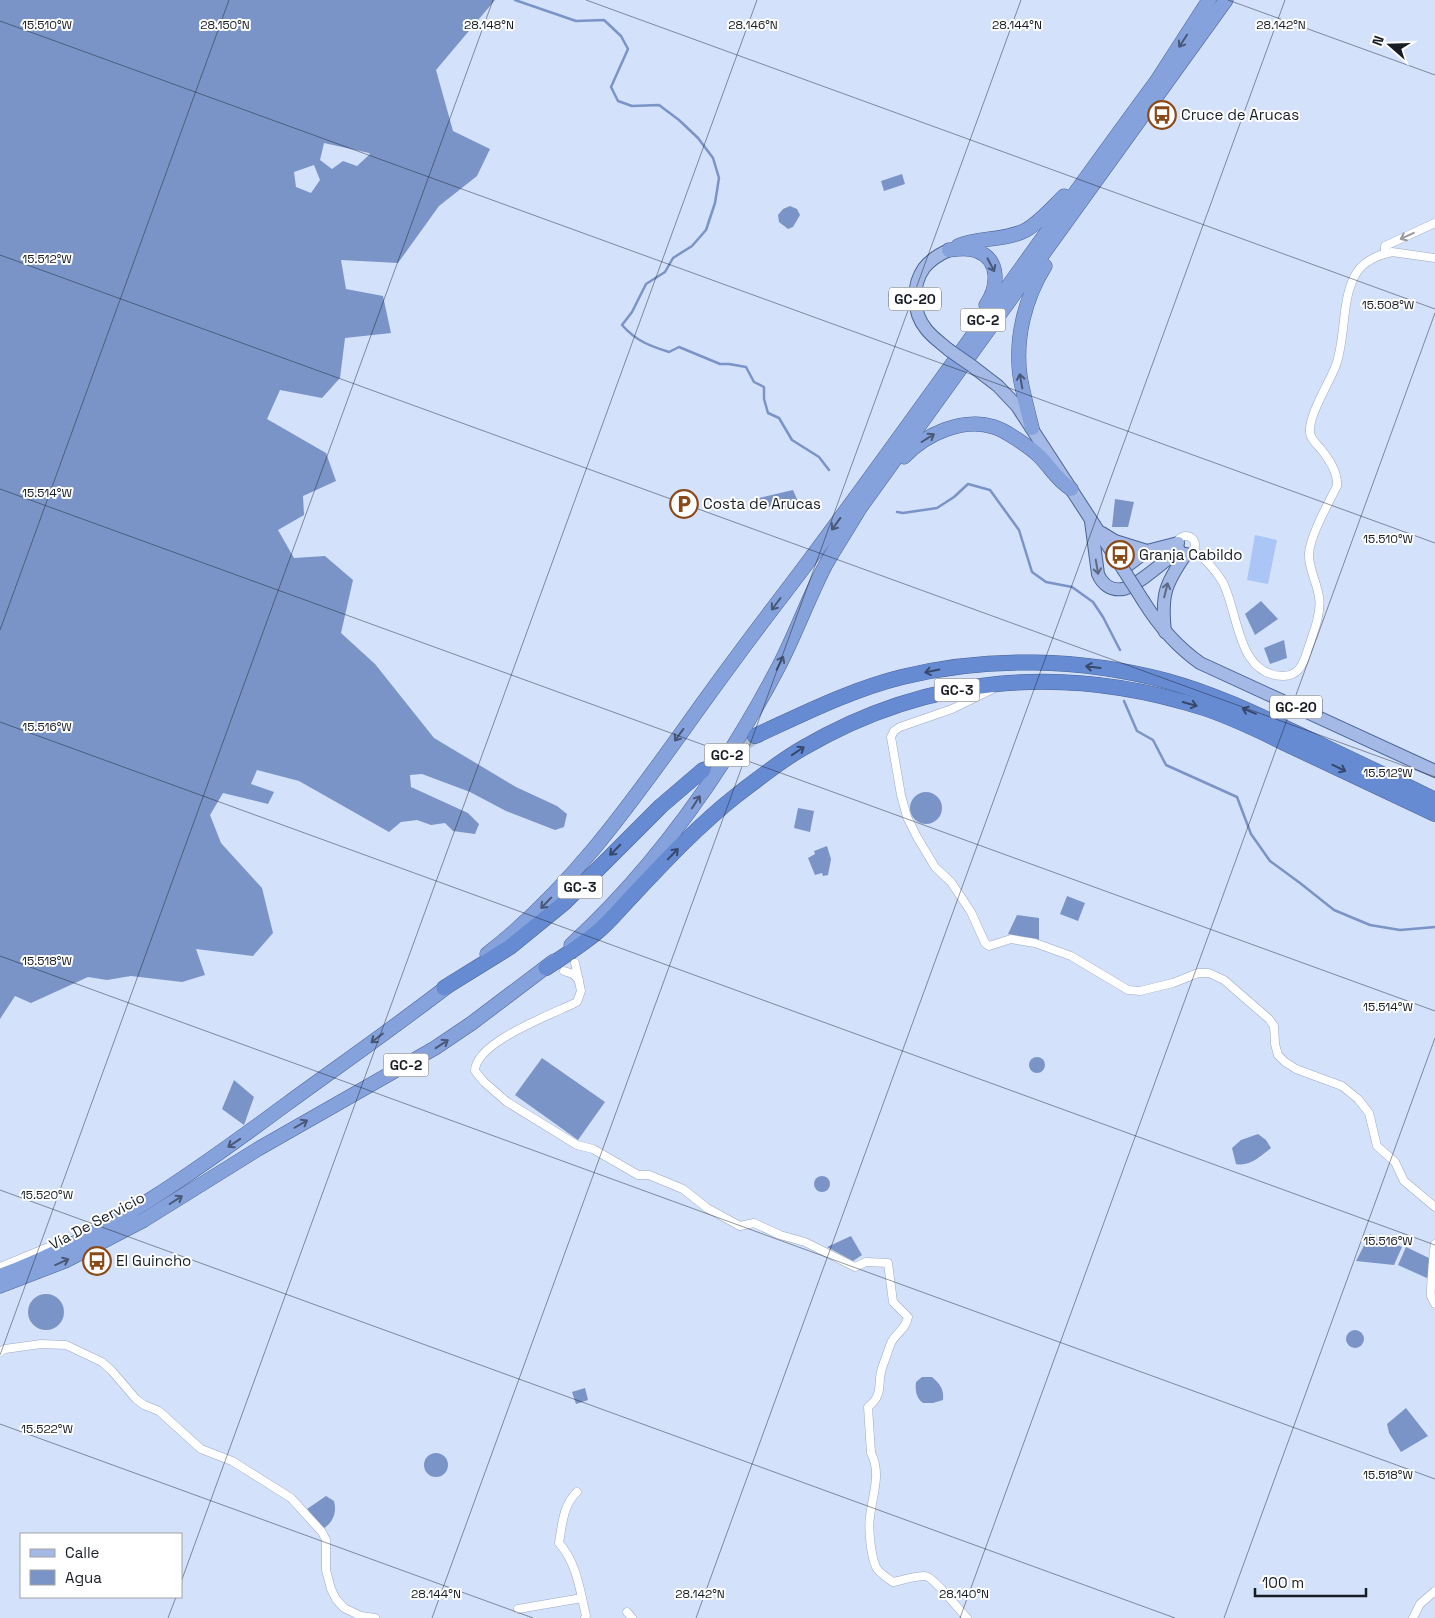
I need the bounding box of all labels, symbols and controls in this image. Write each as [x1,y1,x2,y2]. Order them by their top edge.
text: 15.510°W [22,17,73,33]
text: 28.150°N [200,17,250,33]
text: 28.148°N [464,17,514,33]
text: 28.146°N [728,17,778,33]
text: 28.144°N [992,17,1042,33]
text: 28.142°N [1256,17,1306,33]
north arrow [1365,20,1415,70]
text: N [1368,33,1388,48]
one-way arrow [1178,34,1188,48]
bus stop icon: Cruce de Arucas [1147,100,1177,130]
place label: Cruce de Arucas [1181,105,1299,124]
one-way arrow [1400,232,1415,241]
text: 15.512°W [22,251,72,267]
one-way arrow [986,258,996,273]
road number: GC-20 [889,288,941,310]
text: 15.508°W [1362,297,1415,313]
road number: GC-2 [960,308,1006,332]
one-way arrow [1016,373,1026,389]
one-way arrow [921,433,935,443]
text: 15.514°W [22,485,72,501]
parking icon: Costa de Arucas [669,489,699,519]
place label: Costa de Arucas [703,494,821,513]
one-way arrow [830,517,841,530]
text: 15.510°W [1363,531,1414,547]
bus stop icon: Granja Cabildo [1105,540,1135,570]
place label: Granja Cabildo [1139,545,1243,564]
one-way arrow [1093,559,1103,575]
one-way arrow [1162,583,1171,599]
one-way arrow [771,597,781,611]
one-way arrow [775,656,785,671]
one-way arrow [1086,661,1102,671]
one-way arrow [924,667,940,677]
road number: GC-3 [934,678,980,702]
road number: GC-20 [1270,696,1322,719]
one-way arrow [1182,700,1198,710]
one-way arrow [1242,706,1257,716]
text: 15.516°W [22,719,72,735]
one-way arrow [674,728,684,742]
road number: GC-2 [704,744,750,766]
one-way arrow [791,746,805,757]
one-way arrow [1331,764,1346,774]
text: 15.512°W [1363,765,1413,781]
one-way arrow [691,796,701,810]
one-way arrow [609,844,622,856]
one-way arrow [667,848,679,860]
road number: GC-3 [558,876,602,899]
one-way arrow [540,897,552,909]
text: 15.518°W [22,953,72,969]
text: 15.514°W [1363,999,1413,1015]
one-way arrow [371,1033,384,1044]
one-way arrow [434,1038,448,1048]
road number: GC-2 [384,1054,428,1076]
one-way arrow [293,1119,307,1129]
one-way arrow [227,1138,241,1148]
text: 15.520°W [21,1187,74,1203]
street label: Vía De Servicio [46,1187,148,1254]
one-way arrow [169,1195,183,1205]
text: 15.516°W [1363,1233,1413,1249]
bus stop icon: El Guincho [82,1246,112,1276]
place label: El Guincho [116,1251,191,1270]
one-way arrow [54,1257,69,1266]
text: 15.522°W [21,1421,73,1437]
text: 15.518°W [1363,1467,1413,1483]
legend [20,1533,182,1598]
text: Calle [65,1543,100,1562]
scale bar [1255,1566,1366,1598]
text: Agua [65,1568,102,1587]
text: 100 m [1262,1573,1304,1592]
text: 28.144°N [411,1586,461,1602]
text: 28.142°N [675,1586,725,1602]
text: 28.140°N [939,1586,989,1602]

